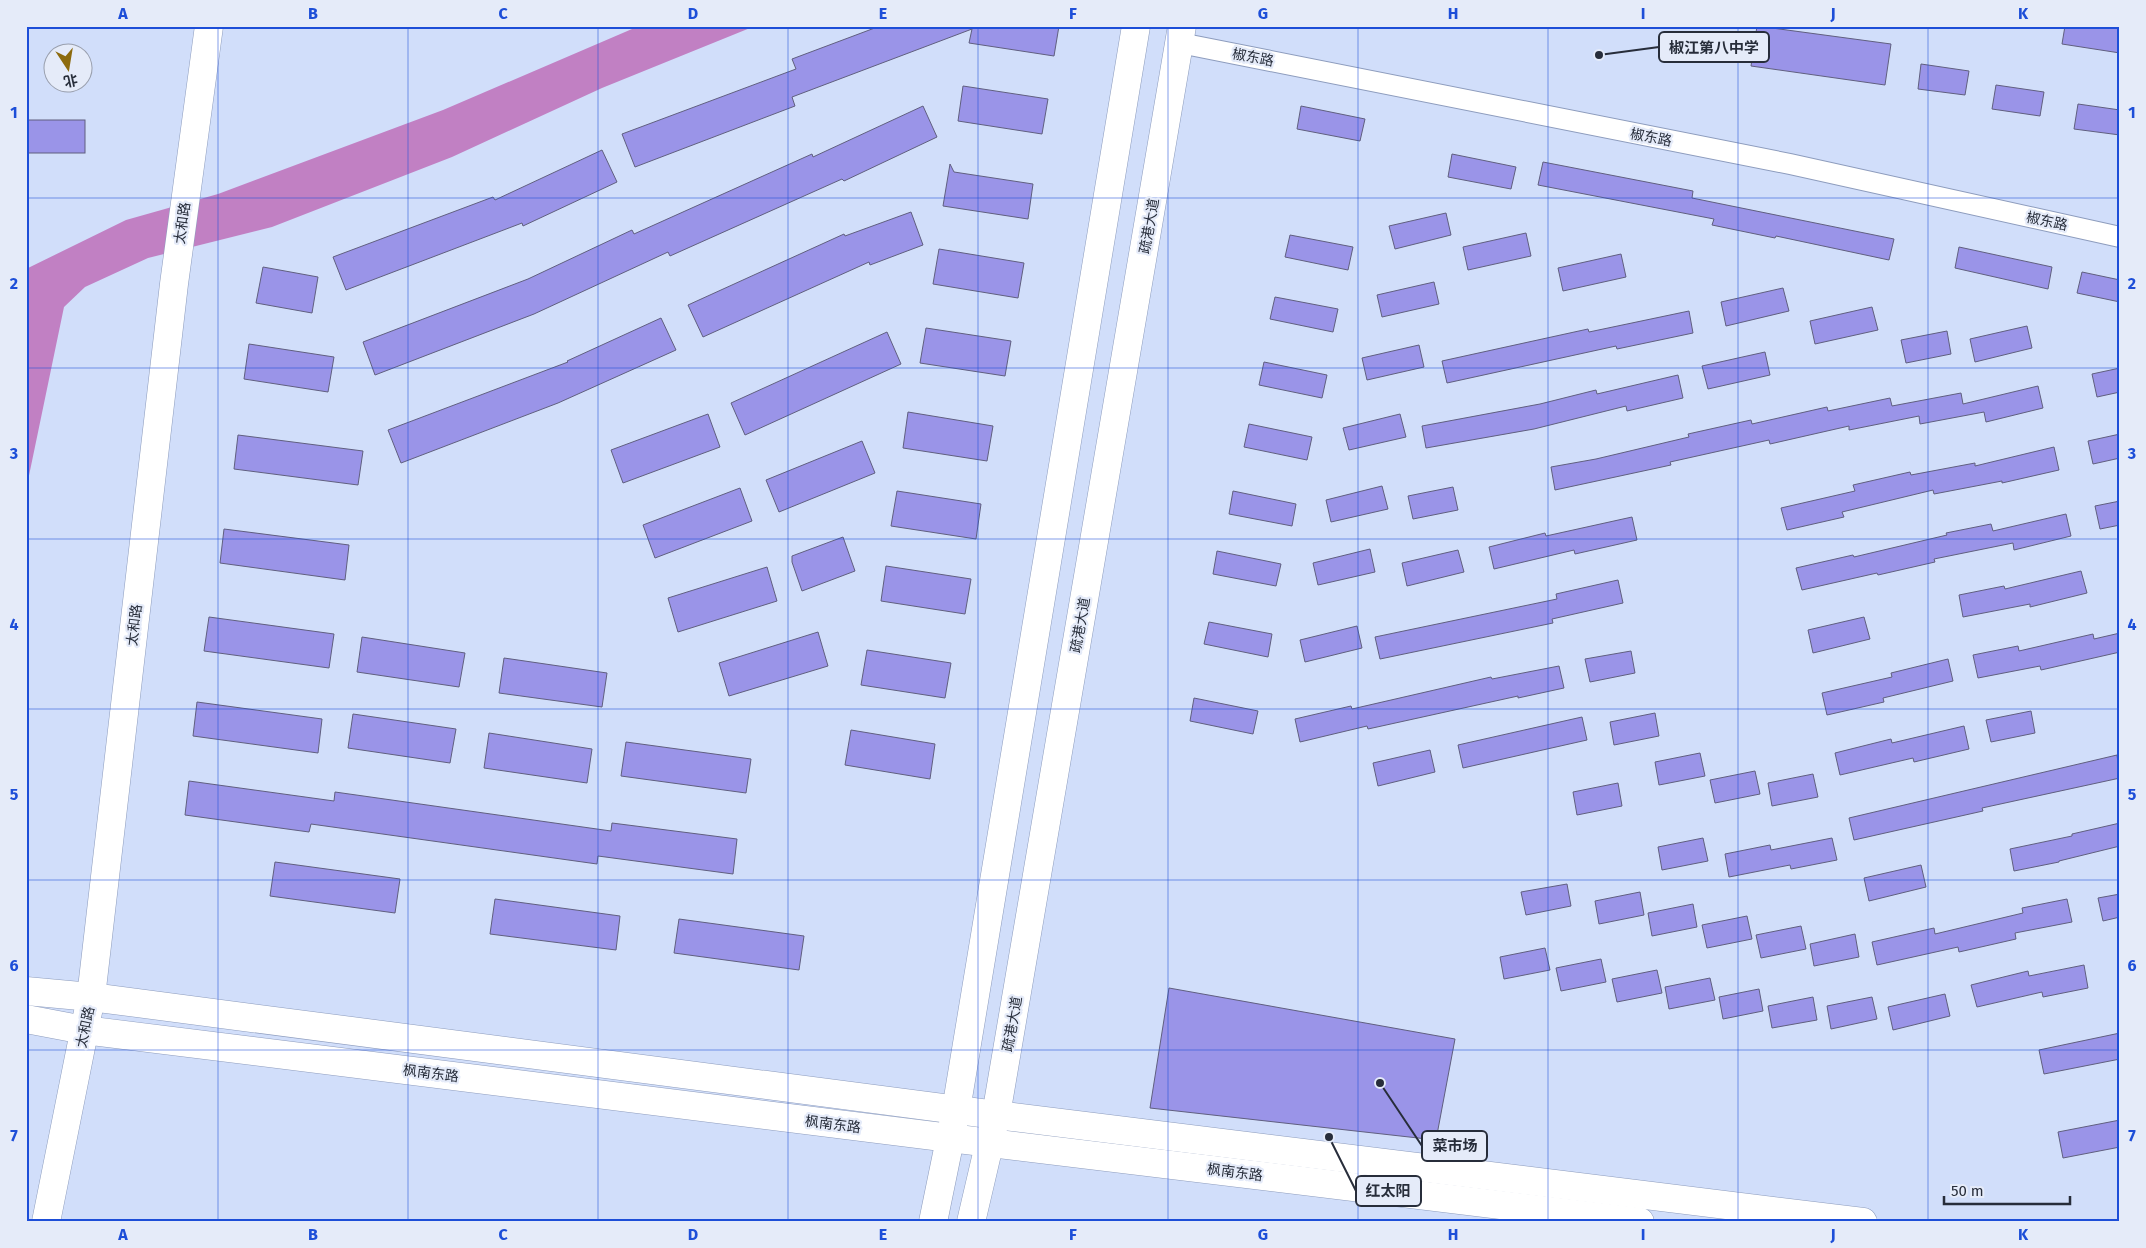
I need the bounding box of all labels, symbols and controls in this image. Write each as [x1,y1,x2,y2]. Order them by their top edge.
text: A [117,4,128,23]
text: B [308,4,318,23]
text: C [498,4,508,23]
text: D [688,4,698,23]
text: E [879,4,887,23]
text: F [1069,4,1077,23]
text: G [1258,4,1268,23]
text: H [1448,4,1458,23]
text: I [1641,4,1645,23]
text: J [1829,4,1836,23]
text: K [2018,4,2029,23]
callout: 椒江第八中学 [1659,32,1769,62]
text: 椒江第八中学 [1669,39,1759,57]
north arrow [42,42,92,92]
street label: 椒东路 [1231,45,1275,70]
text: 北 [62,70,79,90]
text: 1 [10,103,18,122]
text: 1 [2128,103,2136,122]
street label: 椒东路 [1629,125,1673,150]
street label: 疏港大道 [1136,197,1163,255]
street label: 太和路 [171,201,194,245]
street label: 椒东路 [2025,209,2069,234]
text: 2 [10,274,18,293]
text: 2 [2128,274,2136,293]
text: 3 [9,444,18,463]
text: 3 [2127,444,2136,463]
street label: 疏港大道 [1067,596,1094,654]
street label: 太和路 [124,603,145,647]
text: 4 [9,615,19,634]
text: 4 [2127,615,2137,634]
text: 5 [10,785,19,804]
text: 5 [2128,785,2137,804]
text: 6 [9,956,19,975]
text: 6 [2127,956,2137,975]
street label: 疏港大道 [999,995,1026,1053]
street label: 太和路 [73,1005,98,1049]
street label: 枫南东路 [402,1062,460,1085]
street label: 枫南东路 [804,1113,862,1136]
text: 7 [10,1126,18,1145]
text: 7 [2128,1126,2136,1145]
callout: 菜市场 [1422,1131,1487,1161]
text: 菜市场 [1432,1137,1478,1155]
street label: 枫南东路 [1206,1161,1264,1184]
scale bar [1944,1173,2070,1205]
callout: 红太阳 [1356,1176,1421,1206]
text: 红太阳 [1365,1182,1411,1200]
text: 50 m [1951,1182,1984,1200]
text: A [117,1225,128,1244]
text: B [308,1225,318,1244]
text: C [498,1225,508,1244]
text: D [688,1225,698,1244]
text: E [879,1225,887,1244]
text: F [1069,1225,1077,1244]
text: G [1258,1225,1268,1244]
text: H [1448,1225,1458,1244]
text: I [1641,1225,1645,1244]
text: J [1829,1225,1836,1244]
text: K [2018,1225,2029,1244]

